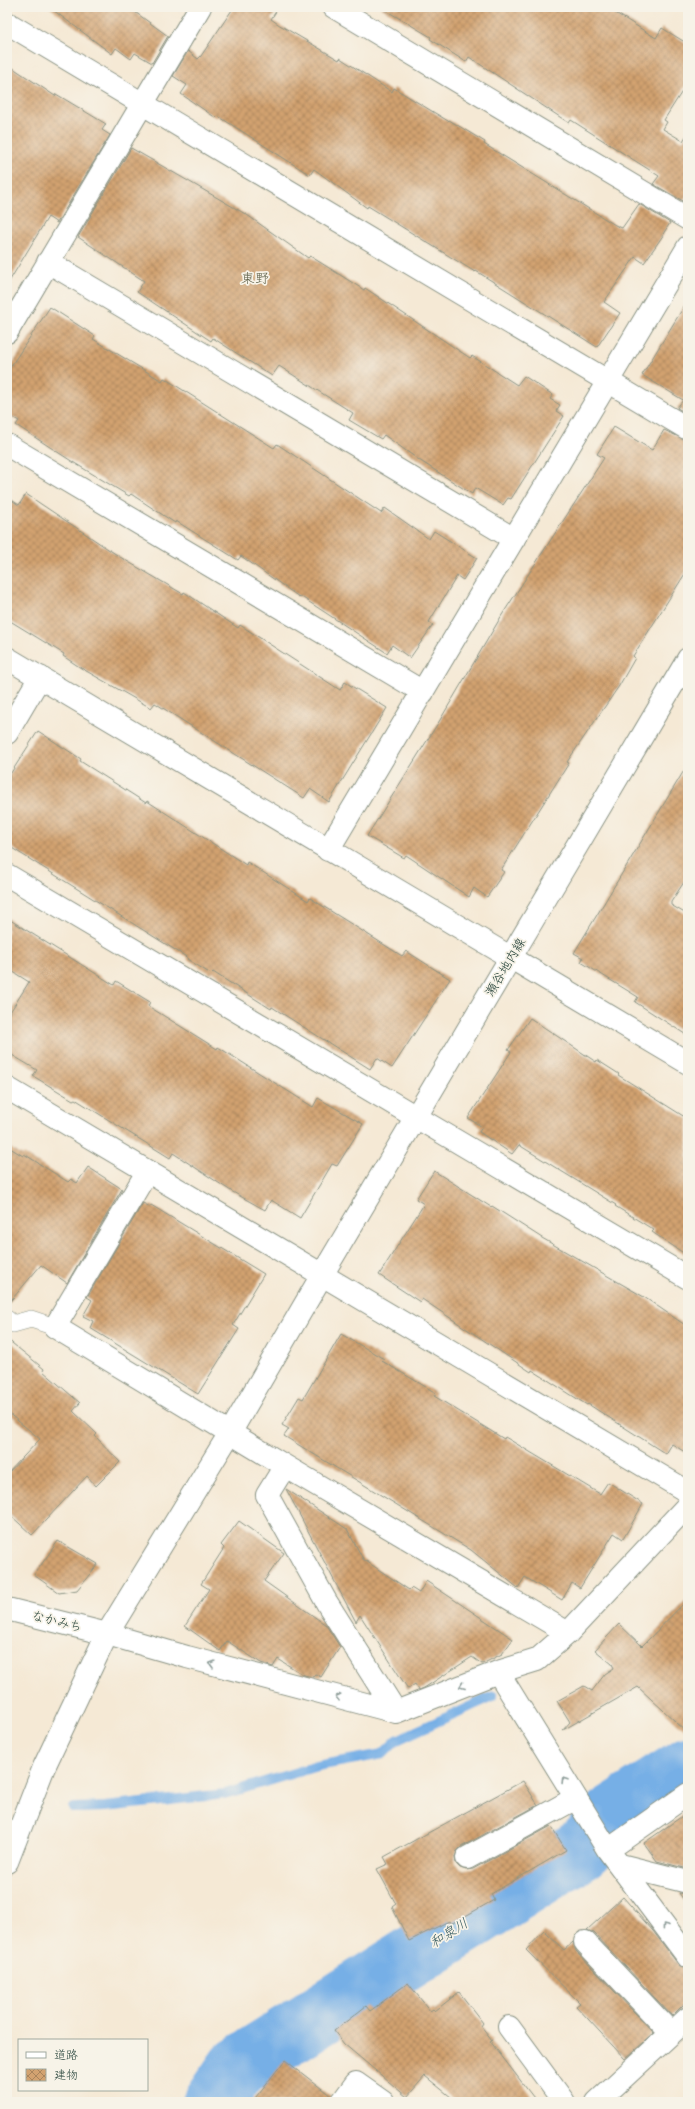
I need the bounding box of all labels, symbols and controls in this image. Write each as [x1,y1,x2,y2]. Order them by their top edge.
district label: 東野 [241,270,269,287]
street label: 瀬谷地内線 [482,934,529,999]
street label: なかみち [30,1607,84,1635]
one-way arrow [209,1660,216,1669]
one-way arrow [458,1682,465,1690]
one-way arrow [335,1693,341,1701]
one-way arrow [562,1777,569,1784]
water label: 和泉川 [427,1915,471,1951]
one-way arrow [663,1923,670,1930]
legend [18,2039,148,2091]
text: 道路 [54,2048,78,2062]
text: 建物 [54,2068,78,2082]

